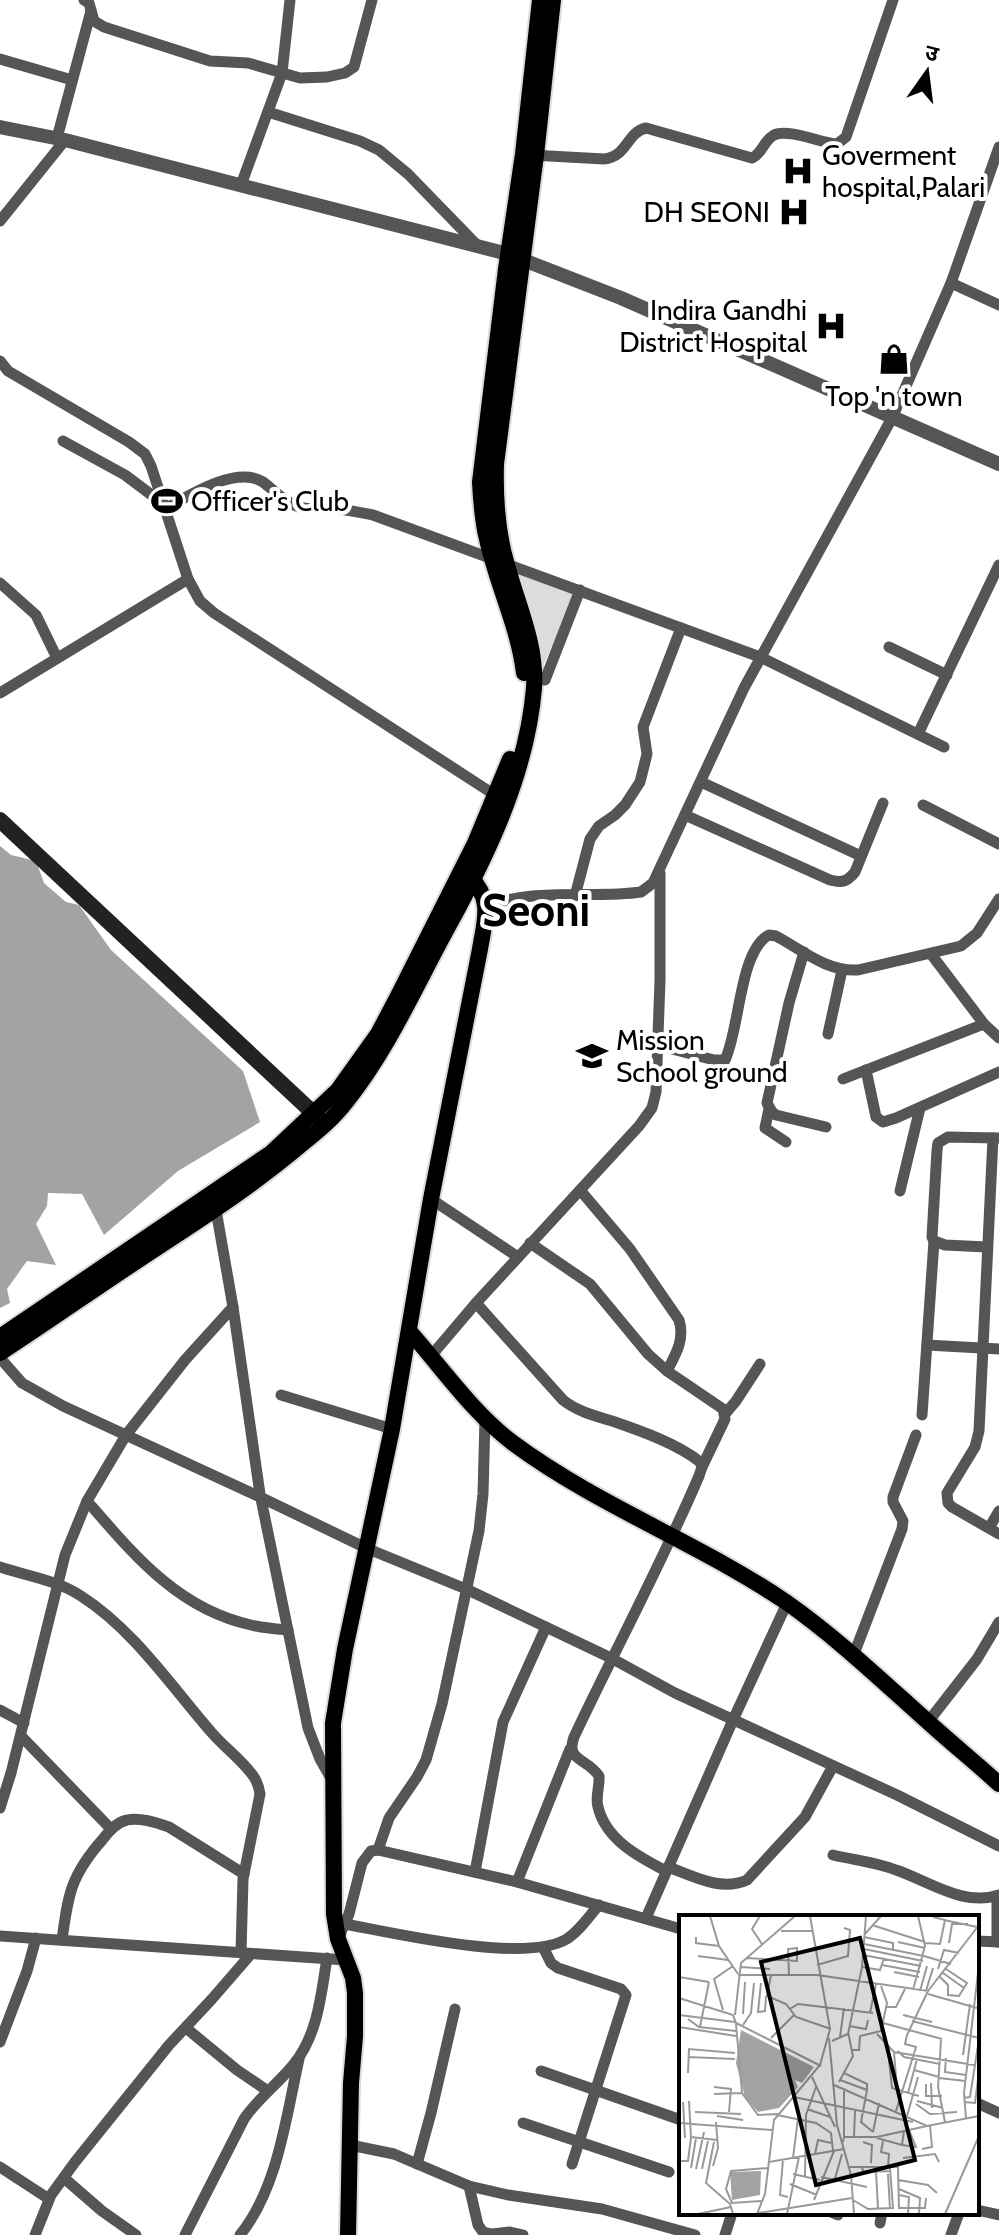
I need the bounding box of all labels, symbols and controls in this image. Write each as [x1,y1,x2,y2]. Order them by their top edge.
north arrow [887,32,967,112]
text: उ [922,38,942,68]
place label: Goverment hospital,Palari [822,138,985,204]
hospital icon: Goverment hospital,Palari [781,154,815,188]
place label: DH SEONI [644,195,770,229]
hospital icon: DH SEONI [777,195,811,229]
place label: Indira Gandhi District Hospital [619,293,807,359]
hospital icon: Indira Gandhi District Hospital [814,309,848,343]
shop icon: Top 'n town [877,342,911,376]
place label: Top 'n town [825,379,963,413]
sports icon: Officer's Club [150,484,184,518]
place label: Officer's Club [191,484,349,518]
district label: Seoni [482,884,590,937]
place label: Mission School ground [616,1023,788,1089]
school or university icon: Mission School ground [575,1039,609,1073]
inset map [679,1915,979,2215]

